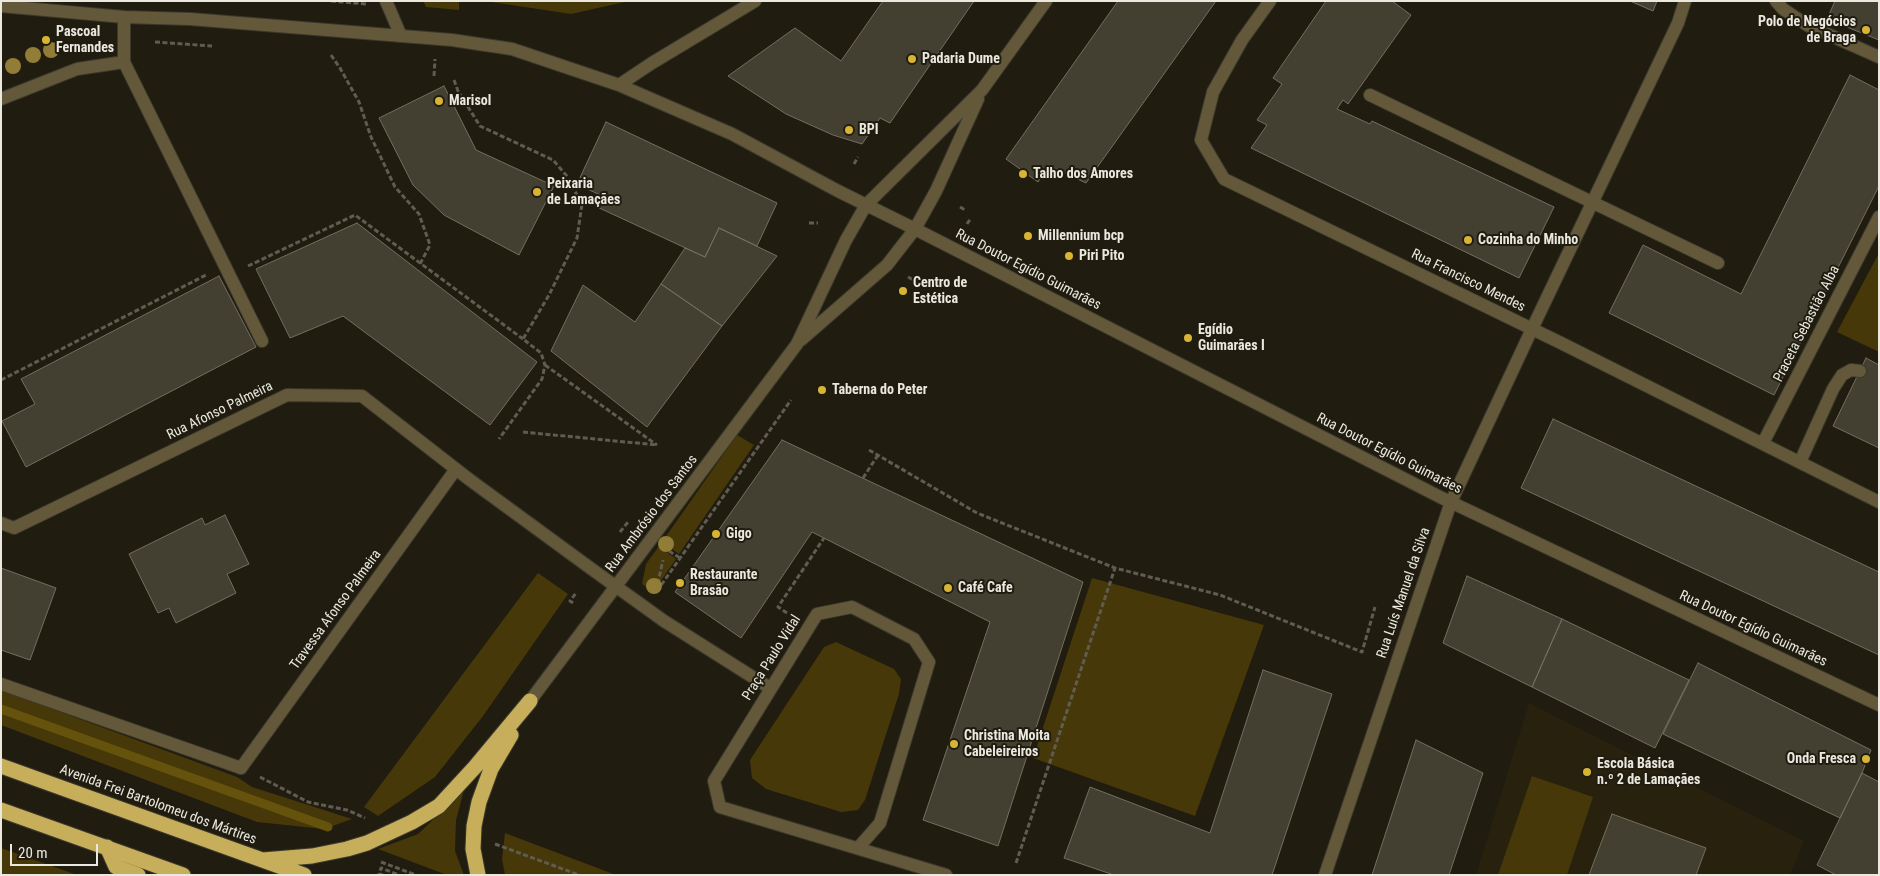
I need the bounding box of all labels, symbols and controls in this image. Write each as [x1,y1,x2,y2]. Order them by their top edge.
place label: Polo de Negócios de Braga [1758,14,1856,46]
place label: Pascoal Fernandes [56,24,114,56]
marker: Polo de Negócios de Braga [1860,24,1872,36]
marker: Pascoal Fernandes [40,34,52,46]
place label: Padaria Dume [922,51,1000,67]
marker: Padaria Dume [906,53,918,65]
place label: Marisol [449,93,491,109]
marker: Marisol [433,95,445,107]
place label: BPI [859,122,879,138]
marker: BPI [843,124,855,136]
place label: Talho dos Amores [1033,166,1133,182]
marker: Talho dos Amores [1017,168,1029,180]
place label: Peixaria de Lamaçães [547,176,620,208]
marker: Peixaria de Lamaçães [531,186,543,198]
street label: Rua Doutor Egídio Guimarães [952,226,1104,314]
place label: Millennium bcp [1038,228,1124,244]
marker: Millennium bcp [1022,230,1034,242]
place label: Cozinha do Minho [1478,232,1578,248]
marker: Cozinha do Minho [1462,234,1474,246]
street label: Rua Francisco Mendes [1408,246,1528,316]
place label: Piri Pito [1079,248,1124,264]
marker: Piri Pito [1063,250,1075,262]
street label: Praceta Sebastião Alba [1770,263,1844,385]
place label: Centro de Estética [913,275,967,308]
marker: Centro de Estética [897,285,909,297]
place label: Egídio Guimarães I [1198,322,1265,354]
marker: Egídio Guimarães I [1182,332,1194,344]
street label: Rua Afonso Palmeira [164,378,276,444]
place label: Taberna do Peter [832,382,927,398]
marker: Taberna do Peter [816,384,828,396]
street label: Rua Doutor Egídio Guimarães [1313,410,1465,498]
street label: Rua Ambrósio dos Santos [602,452,702,576]
street label: Rua Luís Manuel da Silva [1374,525,1434,661]
place label: Gigo [726,526,752,542]
marker: Gigo [710,528,722,540]
street label: Travessa Afonso Palmeira [287,547,385,673]
place label: Restaurante Brasão [690,567,757,600]
marker: Restaurante Brasão [674,577,686,589]
place label: Café Cafe [958,580,1013,596]
marker: Café Cafe [942,582,954,594]
street label: Rua Doutor Egídio Guimarães [1676,587,1830,671]
street label: Praça Paulo Vidal [739,612,805,704]
place label: Christina Moita Cabeleireiros [964,728,1050,760]
marker: Christina Moita Cabeleireiros [948,738,960,750]
place label: Onda Fresca [1787,751,1856,767]
marker: Onda Fresca [1860,753,1872,765]
place label: Escola Básica n.º 2 de Lamaçães [1597,756,1700,789]
street label: Avenida Frei Bartolomeu dos Mártires [57,762,259,848]
marker: Escola Básica n.º 2 de Lamaçães [1581,766,1593,778]
scale bar [12,834,100,866]
text: 20 m [18,844,48,862]

